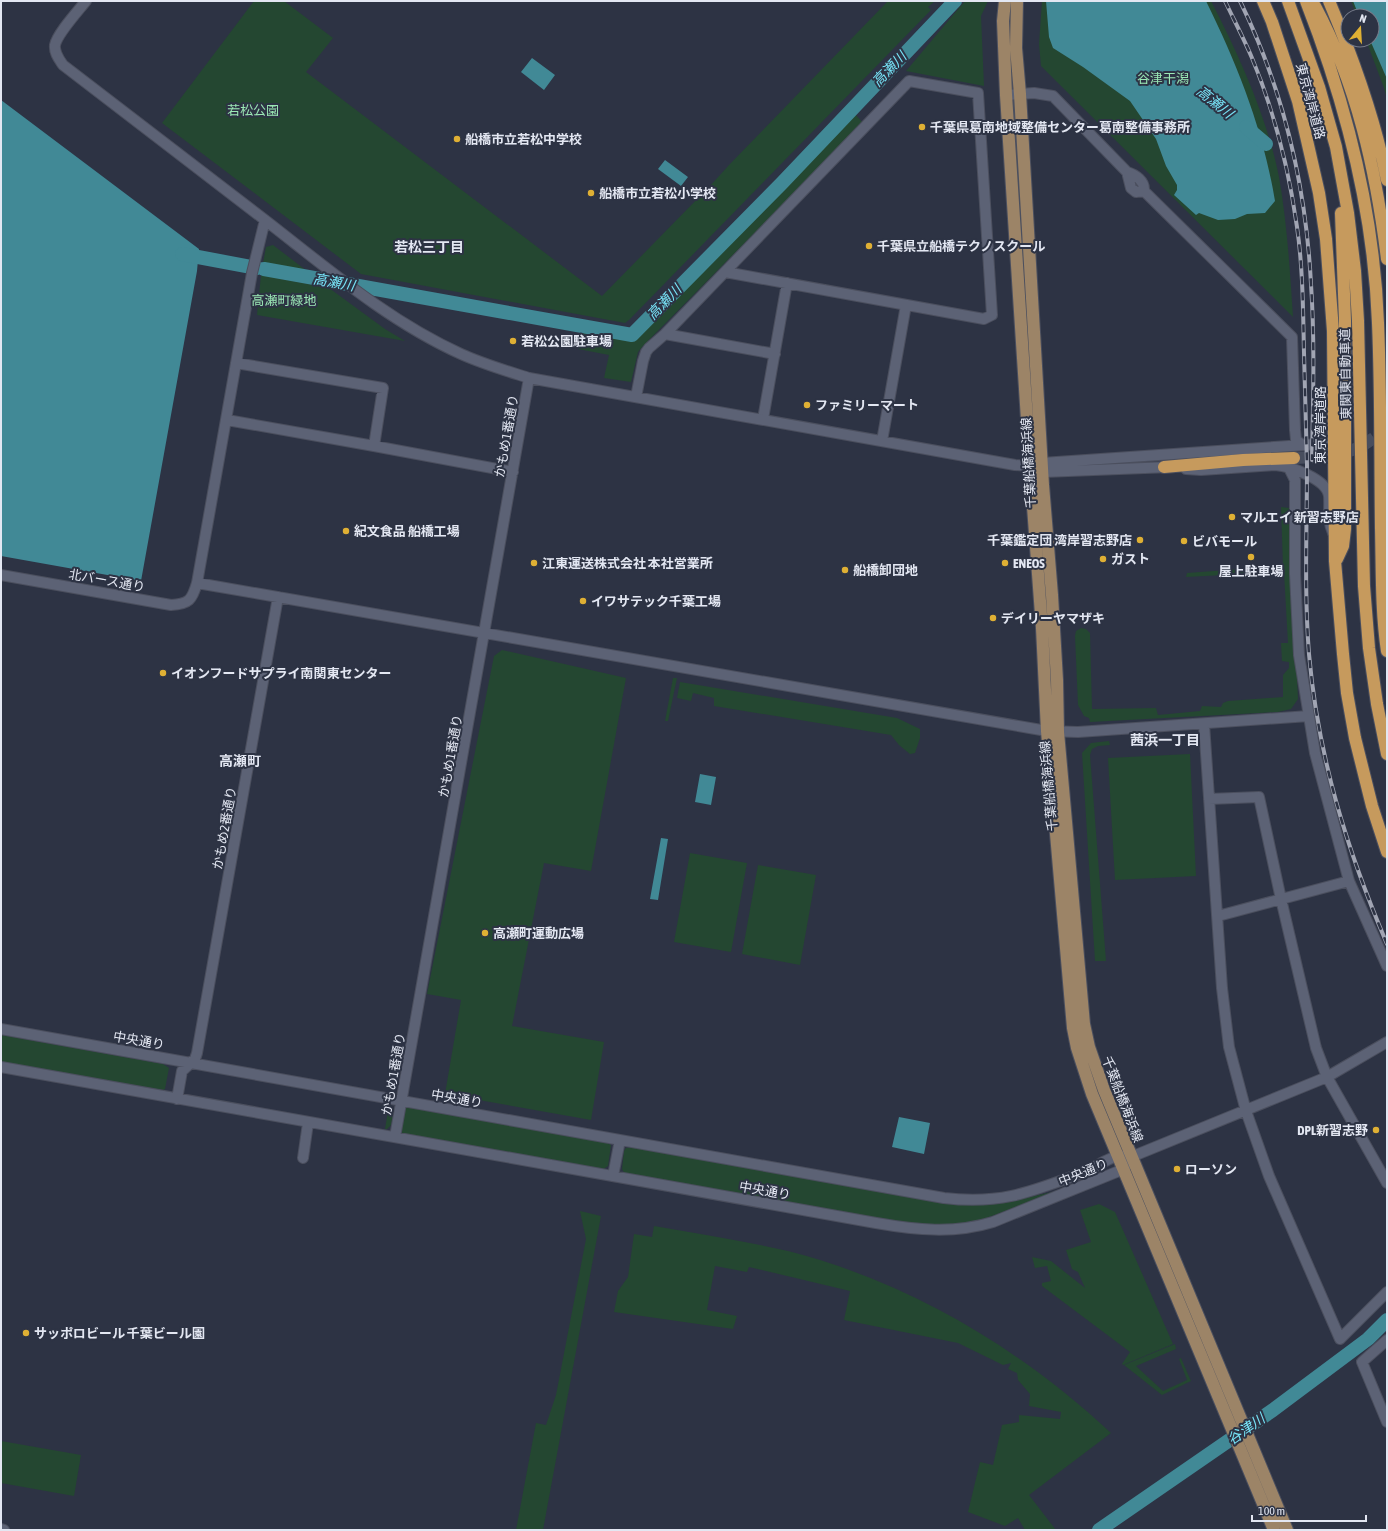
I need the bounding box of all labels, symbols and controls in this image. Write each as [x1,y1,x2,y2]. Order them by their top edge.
north arrow [1340,8,1380,48]
text: N [1358,12,1368,25]
water label: 高瀬川 [869,47,911,90]
street label: 東京湾岸道路 [1293,62,1328,141]
park label: 谷津干潟 [1137,71,1189,86]
water label: 高瀬川 [1194,83,1238,123]
park label: 若松公園 [227,103,279,118]
place label: 千葉県葛南地域整備センター葛南整備事務所 [930,120,1190,135]
marker: 千葉県葛南地域整備センター葛南整備事務所 [917,122,927,132]
place label: 船橋市立若松中学校 [465,132,582,147]
marker: 船橋市立若松中学校 [452,134,462,144]
place label: 船橋市立若松小学校 [599,186,716,201]
marker: 船橋市立若松小学校 [586,188,596,198]
district label: 若松三丁目 [394,239,464,255]
place label: 千葉県立船橋テクノスクール [877,239,1045,254]
marker: 千葉県立船橋テクノスクール [864,241,874,251]
water label: 高瀬川 [312,270,358,294]
water label: 高瀬川 [644,280,686,323]
park label: 高瀬町緑地 [251,293,317,308]
street label: 東関東自動車道 [1337,328,1354,420]
place label: 若松公園駐車場 [521,334,612,349]
marker: 若松公園駐車場 [508,336,518,346]
street label: 東京湾岸道路 [1313,386,1328,464]
street label: かもめ1番通り [492,393,521,479]
place label: ファミリーマート [815,398,919,413]
marker: ファミリーマート [802,400,812,410]
street label: 千葉船橋海浜線 [1019,417,1038,509]
place label: マルエイ 新習志野店 [1240,510,1359,525]
marker: マルエイ 新習志野店 [1227,512,1237,522]
place label: 紀文食品 船橋工場 [354,524,460,539]
marker: 紀文食品 船橋工場 [341,526,351,536]
place label: 千葉鑑定団 湾岸習志野店 [987,533,1132,548]
place label: ビバモール [1192,534,1257,549]
marker: 千葉鑑定団 湾岸習志野店 [1135,535,1145,545]
marker: ビバモール [1179,536,1189,546]
place label: ガスト [1111,552,1150,567]
marker: 屋上駐車場 [1246,552,1256,562]
marker: ガスト [1098,554,1108,564]
place label: 江東運送株式会社 本社営業所 [542,556,713,571]
place label: ENEOS [1013,556,1045,571]
marker: 江東運送株式会社 本社営業所 [529,558,539,568]
marker: ENEOS [1000,558,1010,568]
place label: 船橋卸団地 [853,563,918,578]
place label: 屋上駐車場 [1218,564,1284,579]
marker: 船橋卸団地 [840,565,850,575]
street label: 北バース通り [68,566,146,595]
place label: イワサテック千葉工場 [591,594,721,609]
marker: イワサテック千葉工場 [578,596,588,606]
place label: デイリーヤマザキ [1001,611,1105,626]
marker: デイリーヤマザキ [988,613,998,623]
place label: イオンフードサプライ南関東センター [171,666,392,681]
marker: イオンフードサプライ南関東センター [158,668,168,678]
street label: かもめ1番通り [436,713,465,799]
district label: 茜浜一丁目 [1130,732,1200,748]
street label: 千葉船橋海浜線 [1037,740,1060,832]
district label: 高瀬町 [219,753,261,769]
street label: かもめ2番通り [210,785,239,871]
place label: 高瀬町運動広場 [493,926,584,941]
marker: 高瀬町運動広場 [480,928,490,938]
street label: 中央通り [112,1029,166,1052]
street label: かもめ1番通り [379,1031,408,1117]
street label: 千葉船橋海浜線 [1099,1054,1146,1144]
street label: 中央通り [430,1087,484,1110]
place label: DPL新習志野 [1297,1123,1368,1138]
marker: DPL新習志野 [1371,1125,1381,1135]
street label: 中央通り [1056,1156,1110,1189]
place label: ローソン [1185,1162,1237,1177]
marker: ローソン [1172,1164,1182,1174]
street label: 中央通り [738,1179,792,1202]
place label: サッポロビール 千葉ビール園 [34,1326,205,1341]
marker: サッポロビール 千葉ビール園 [21,1328,31,1338]
water label: 谷津川 [1224,1409,1269,1448]
scale bar [1252,1497,1366,1523]
text: 100 m [1258,1504,1285,1518]

